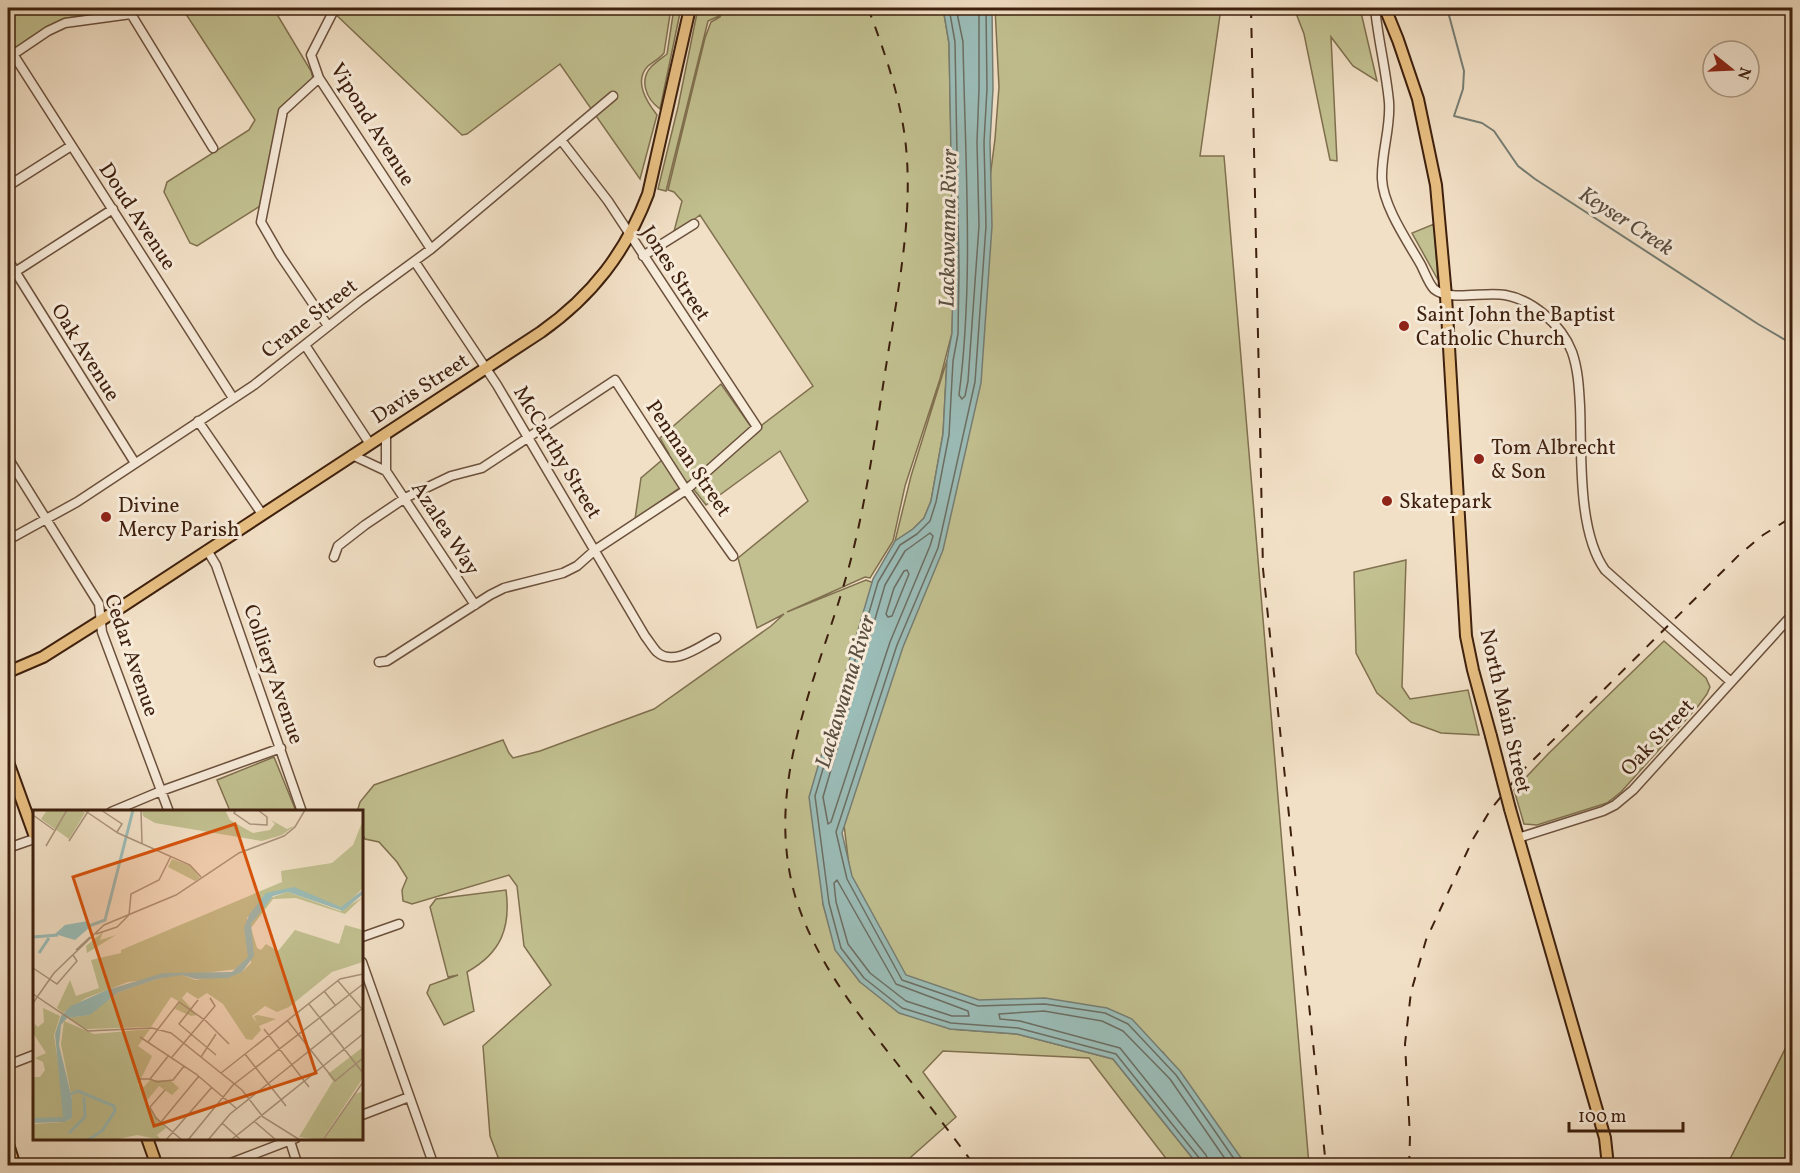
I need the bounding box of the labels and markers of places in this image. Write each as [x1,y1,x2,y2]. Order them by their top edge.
place label: Saint John the Baptist Catholic Church [1416,301,1615,354]
marker: Saint John the Baptist Catholic Church [1397,319,1411,333]
place label: Tom Albrecht & Son [1491,434,1616,487]
marker: Tom Albrecht & Son [1472,452,1486,466]
place label: Skatepark [1399,488,1493,517]
place label: Divine Mercy Parish [118,492,240,545]
marker: Skatepark [1380,494,1394,508]
marker: Divine Mercy Parish [99,510,113,524]

